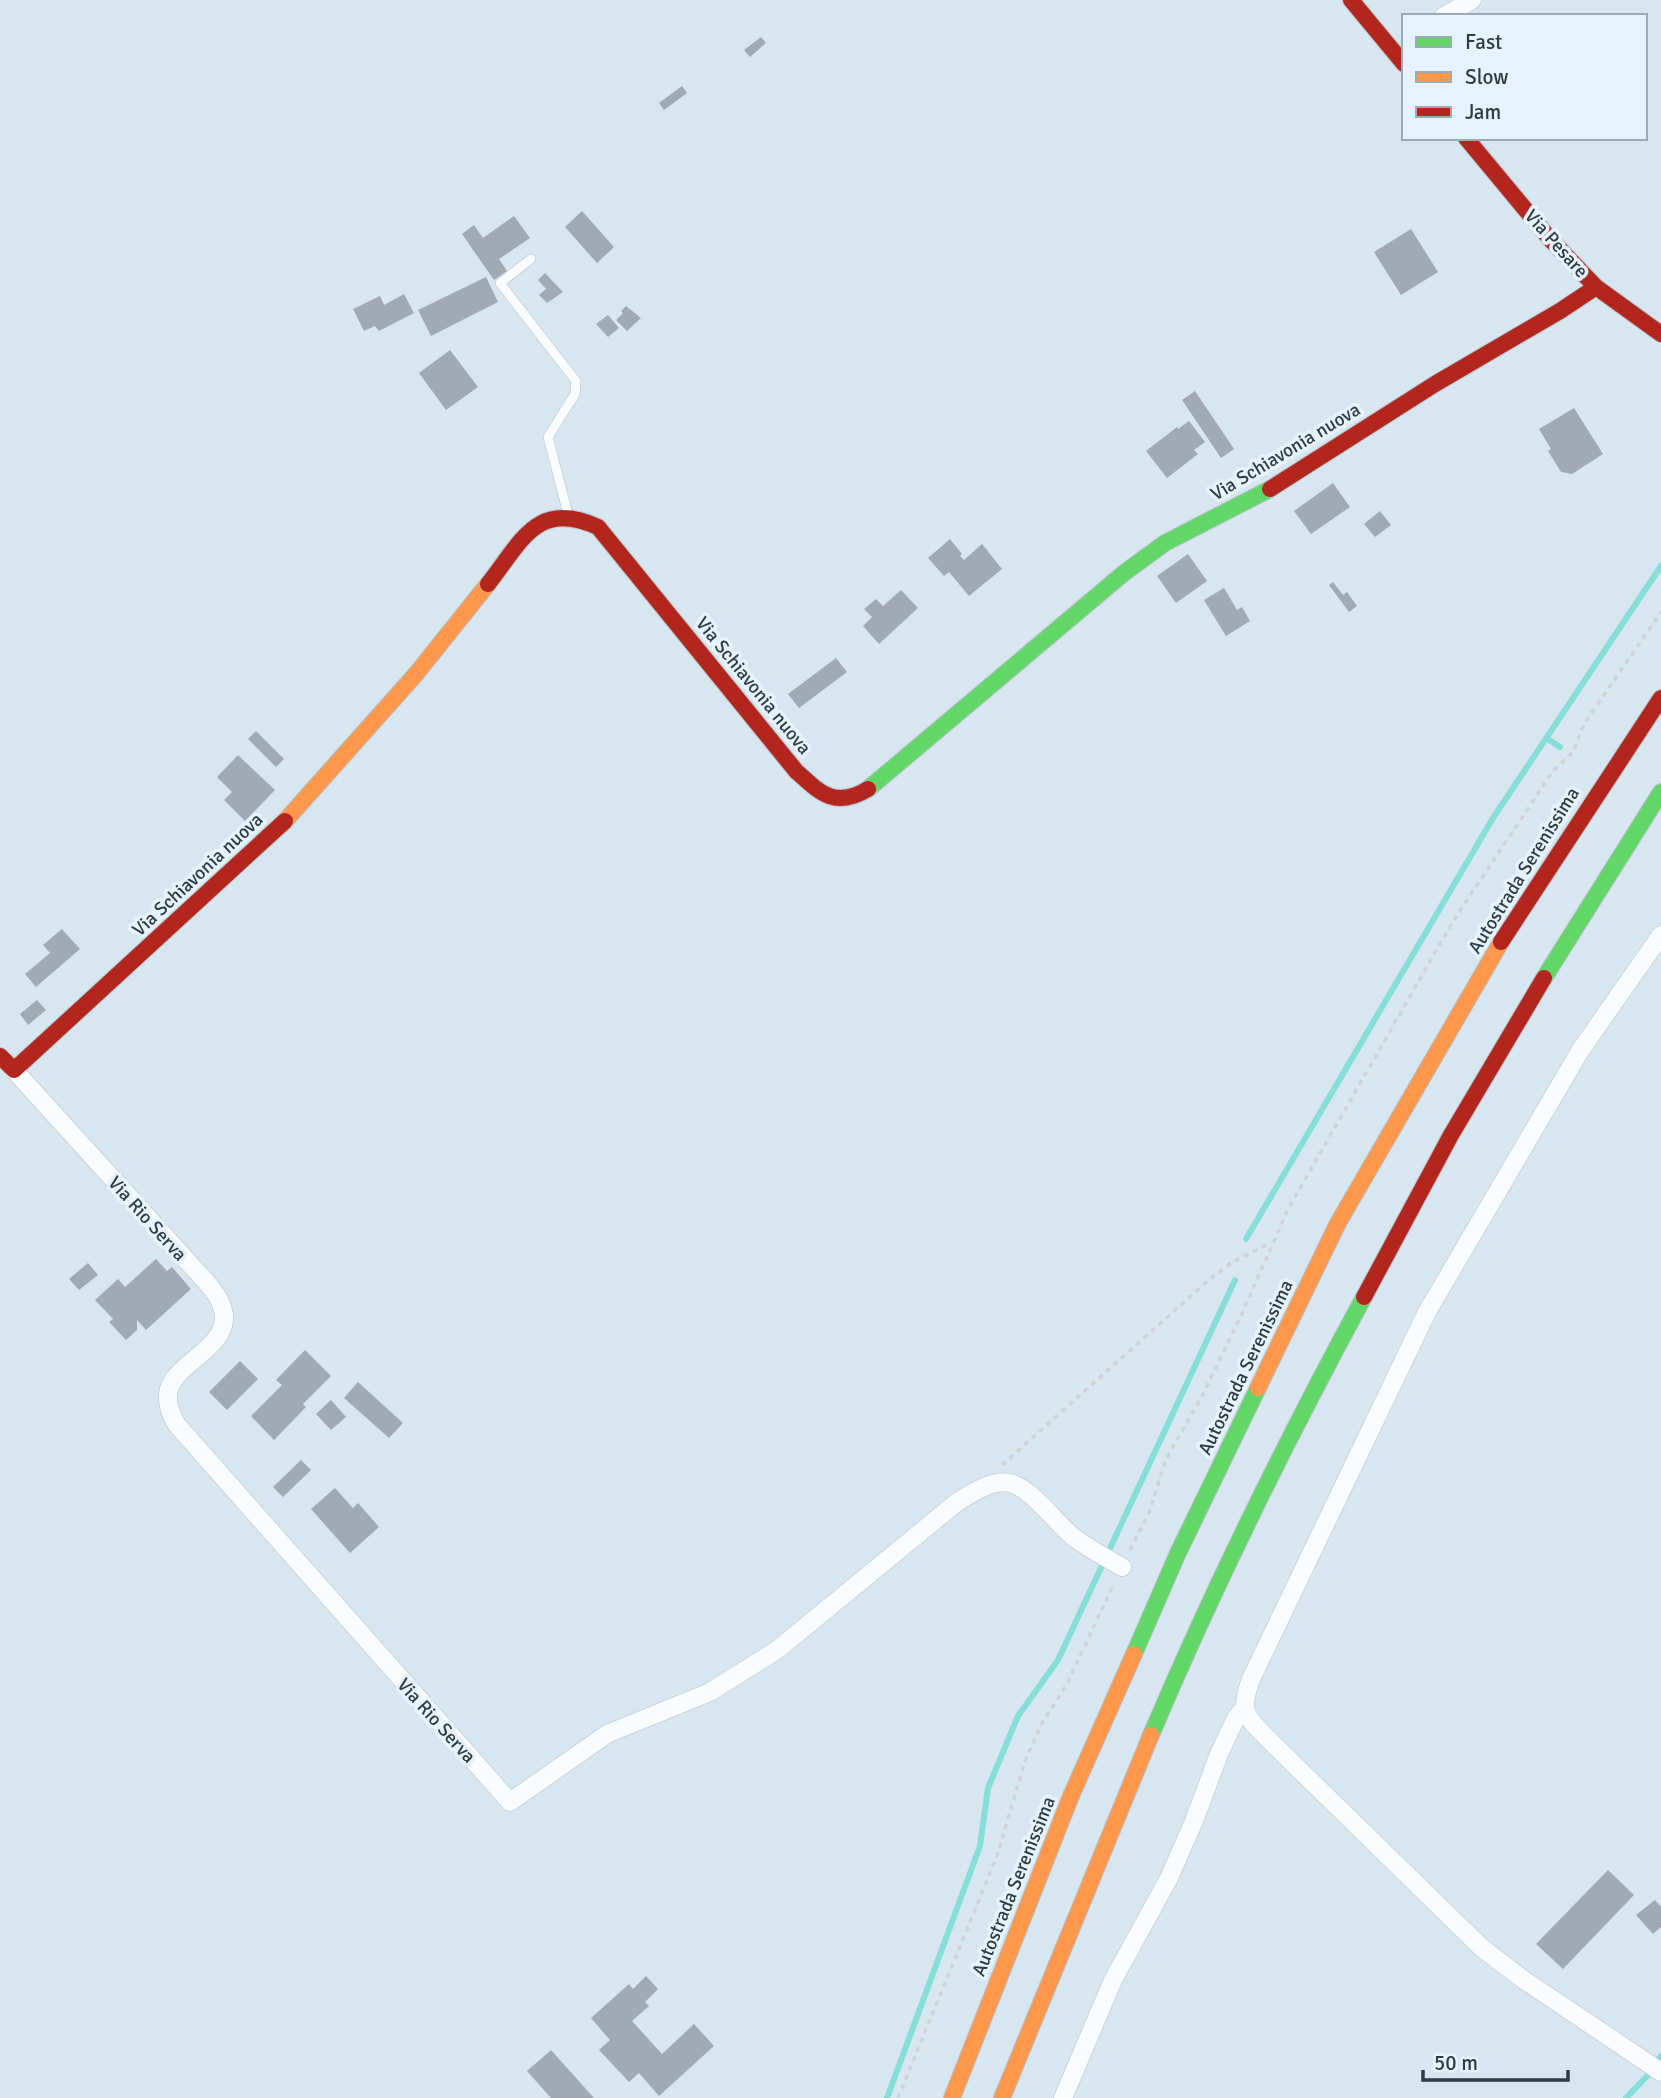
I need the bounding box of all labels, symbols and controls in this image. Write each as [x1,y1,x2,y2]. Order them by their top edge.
legend [1402,14,1647,140]
text: Fast [1465,29,1502,55]
text: Slow [1465,64,1509,90]
text: Jam [1465,99,1501,125]
street label: Via Pesare [1519,205,1593,283]
street label: Via Schiavonia nuova [1206,398,1365,506]
street label: Via Schiavonia nuova [690,612,816,759]
street label: Autostrada Serenissima [1463,783,1585,958]
street label: Via Schiavonia nuova [127,808,268,942]
street label: Via Rio Serva [103,1171,192,1266]
street label: Autostrada Serenissima [1193,1276,1299,1459]
street label: Via Rio Serva [392,1673,481,1768]
street label: Autostrada Serenissima [967,1793,1061,1980]
scale bar [1423,2038,1568,2082]
text: 50 m [1434,2050,1478,2076]

